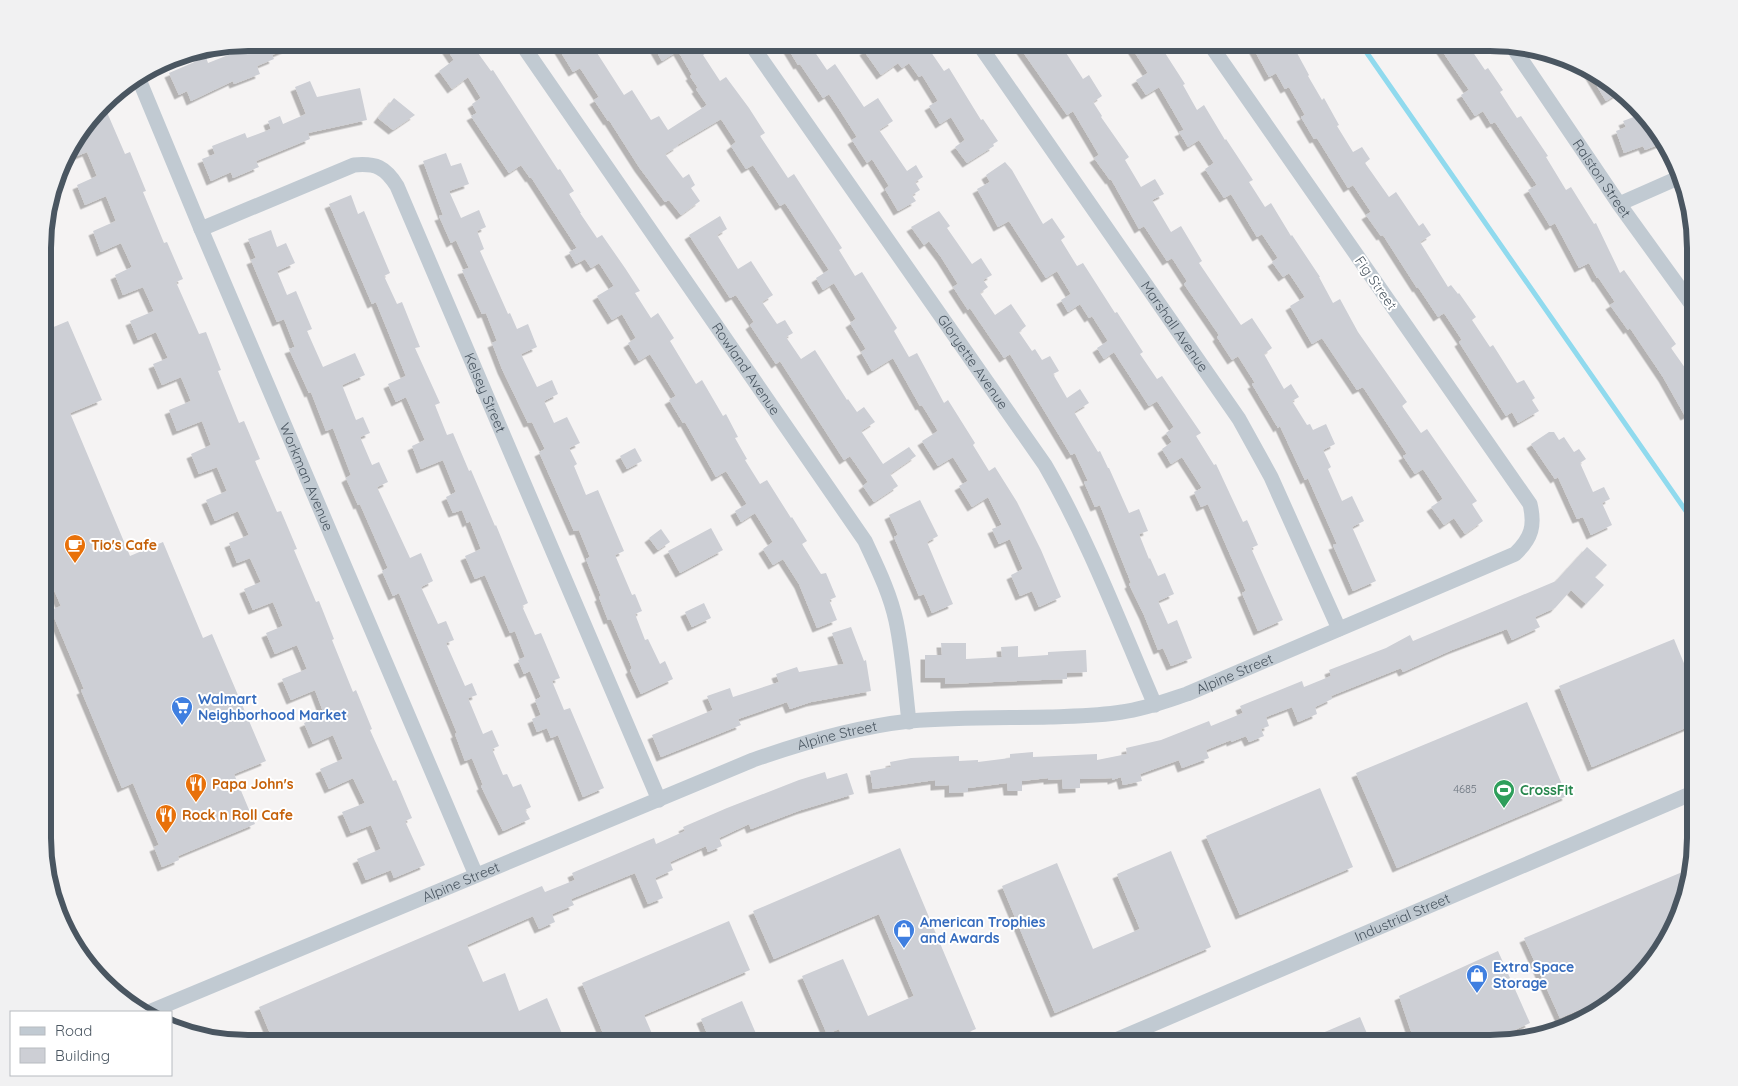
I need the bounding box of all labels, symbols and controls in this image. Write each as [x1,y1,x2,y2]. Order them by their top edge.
street label: Ralston Street [1569,136,1635,221]
street label: Fig Street [1351,253,1401,314]
street label: Marshall Avenue [1137,277,1213,375]
street label: Gloryette Avenue [934,311,1012,413]
street label: Rowland Avenue [708,319,784,419]
street label: Kelsey Street [460,350,510,435]
street label: Workman Avenue [276,420,338,534]
cafe icon: Tio's Cafe [63,533,87,564]
place label: Tio's Cafe [91,536,157,554]
street label: Alpine Street [1193,649,1276,698]
place label: Walmart Neighborhood Market [198,690,347,724]
supermarket icon: Walmart Neighborhood Market [170,695,194,726]
street label: Alpine Street [795,717,879,754]
restaurant icon: Papa John's [184,772,208,803]
place label: Papa John's [212,775,294,793]
sports icon: CrossFit [1492,778,1516,809]
place label: CrossFit [1520,781,1574,799]
house number: 4685 [1453,782,1477,796]
restaurant icon: Rock n Roll Cafe [154,803,178,834]
place label: Rock n Roll Cafe [182,806,293,824]
street label: Alpine Street [420,858,502,906]
street label: Industrial Street [1352,889,1453,946]
place label: American Trophies and Awards [920,913,1046,947]
shop icon: American Trophies and Awards [892,918,916,949]
place label: Extra Space Storage [1493,958,1574,992]
shop icon: Extra Space Storage [1465,963,1489,994]
legend [10,1011,172,1076]
text: Road [55,1021,92,1040]
text: Building [55,1046,110,1065]

